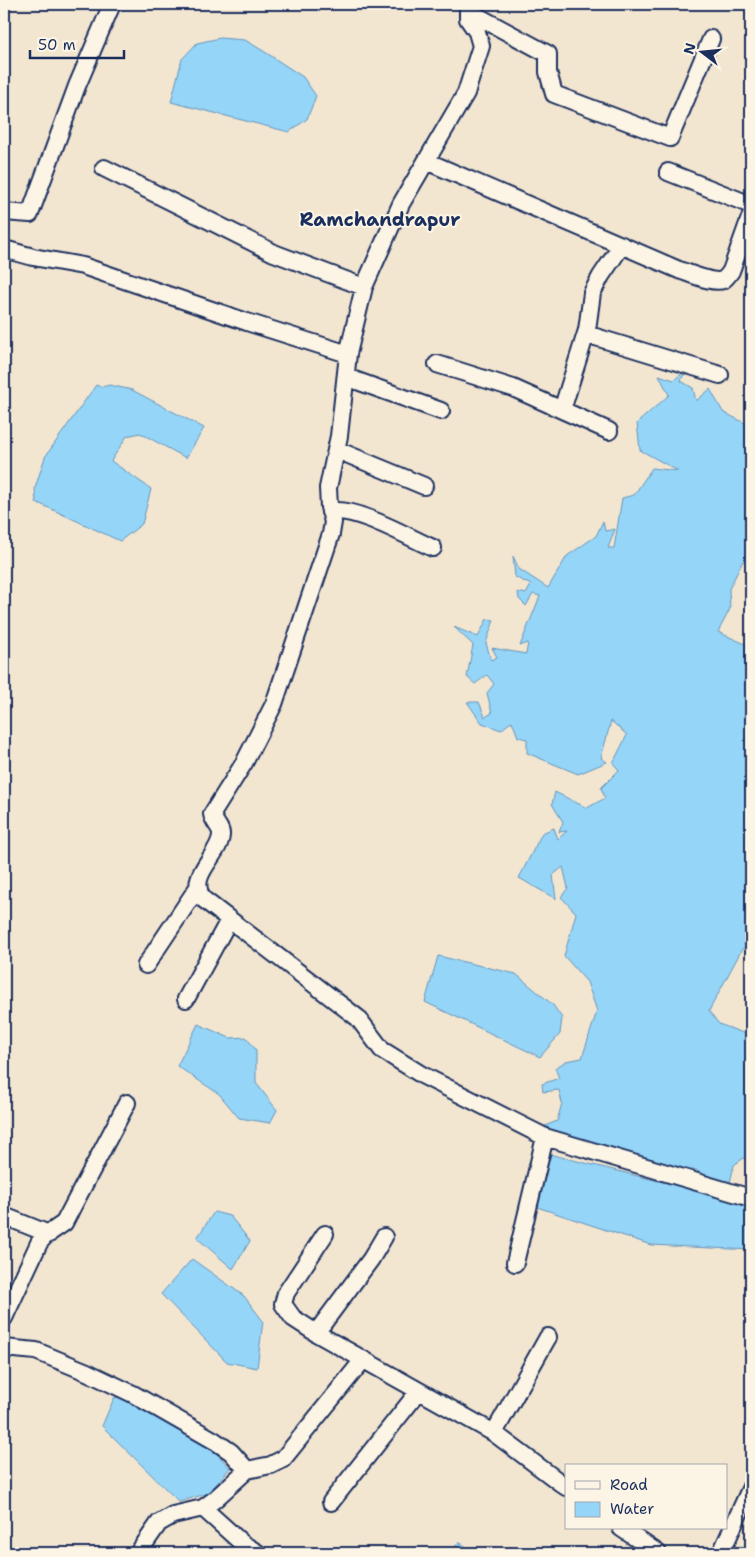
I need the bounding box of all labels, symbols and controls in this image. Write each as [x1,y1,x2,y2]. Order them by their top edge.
scale bar [30,28,124,60]
north arrow [678,28,728,78]
text: 50 m [38,35,76,55]
text: N [679,41,700,56]
district label: Ramchandrapur [300,207,460,232]
legend [565,1464,728,1530]
text: Road [610,1475,648,1495]
text: Water [610,1499,654,1519]

